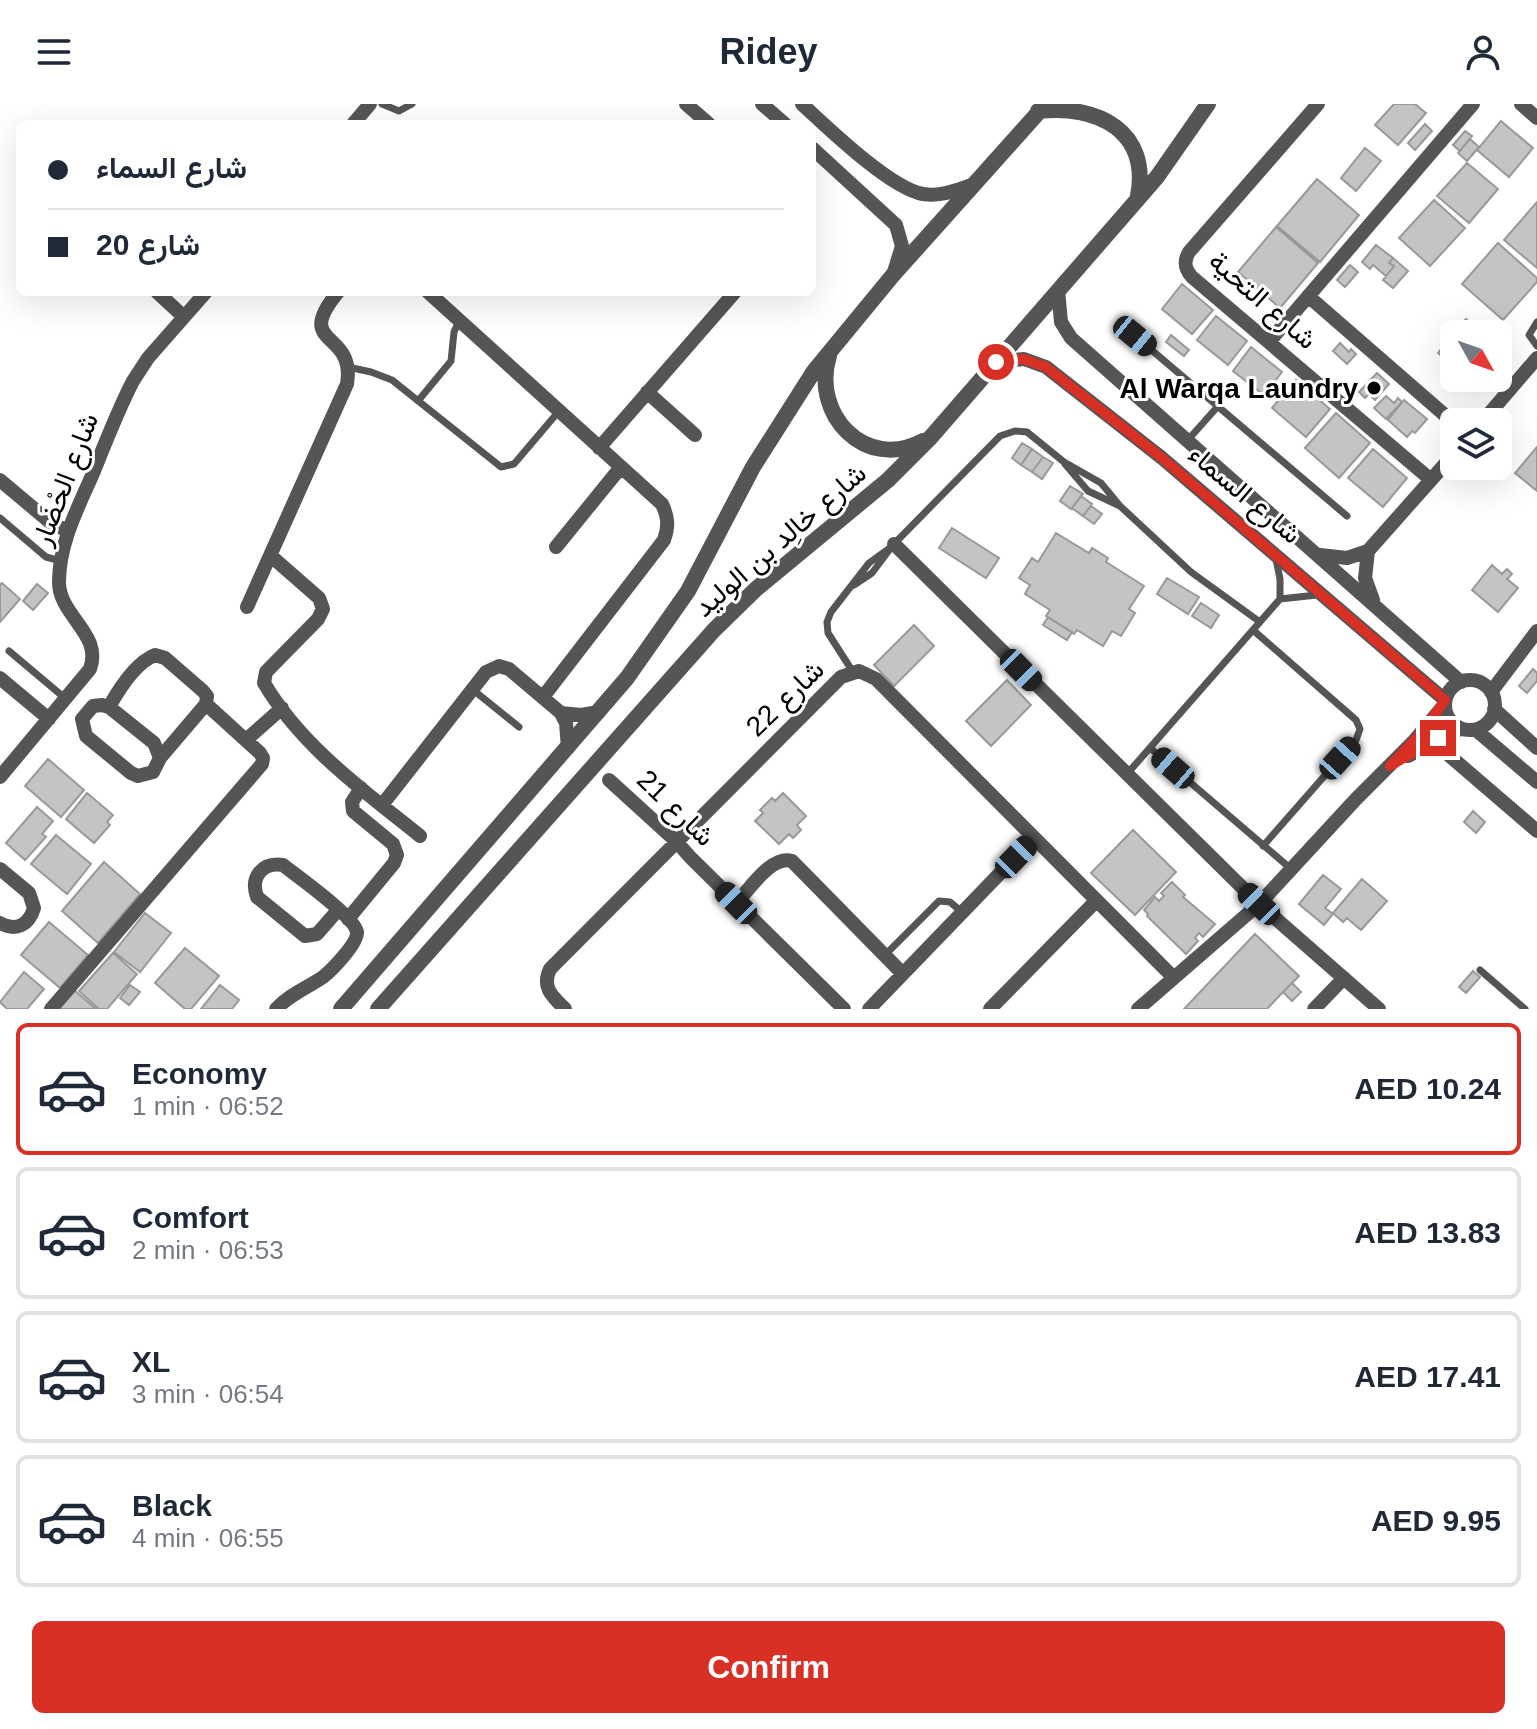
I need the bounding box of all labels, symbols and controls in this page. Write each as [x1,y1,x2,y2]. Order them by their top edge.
icon: menu [32,30,76,74]
icon: person [1461,30,1505,74]
text: Ridey [719,31,818,72]
text: شارع السماء [96,151,247,184]
text: شارع 20 [96,228,200,261]
street label: شارع التحية [1201,245,1323,357]
car [1109,312,1161,360]
north arrow [1440,320,1512,392]
map controls [1440,320,1512,480]
route start [978,344,1014,380]
place label: Al Warqa Laundry [1119,373,1358,404]
marker: Al Warqa Laundry [1365,379,1383,397]
button: layers [1440,408,1512,480]
street label: شارع الحْضَار [25,409,107,551]
street label: شارع السماء [1181,438,1307,552]
street label: شارع خالِد بن الوليد [688,457,874,625]
car [996,645,1046,695]
street label: شارع 22 [740,654,832,744]
route end [1420,720,1456,756]
car [1315,732,1365,784]
car [1147,743,1199,793]
street label: شارع 21 [629,764,721,854]
car [991,831,1041,883]
car [711,878,761,928]
car [1233,879,1285,929]
icon: car [36,1053,108,1125]
text: Economy [132,1057,267,1090]
text: AED 10.24 [1354,1072,1501,1105]
text: 1 min · 06:52 [132,1091,284,1121]
icon: car [36,1197,108,1269]
text: Comfort [132,1201,249,1234]
text: AED 13.83 [1354,1216,1501,1249]
text: 2 min · 06:53 [132,1235,284,1265]
icon: car [36,1341,108,1413]
text: XL [132,1345,170,1378]
text: AED 17.41 [1354,1360,1501,1393]
text: 3 min · 06:54 [132,1379,284,1409]
icon: car [36,1485,108,1557]
text: Black [132,1489,212,1522]
text: AED 9.95 [1371,1504,1501,1537]
text: 4 min · 06:55 [132,1523,284,1553]
button: Confirm [32,1621,1505,1713]

